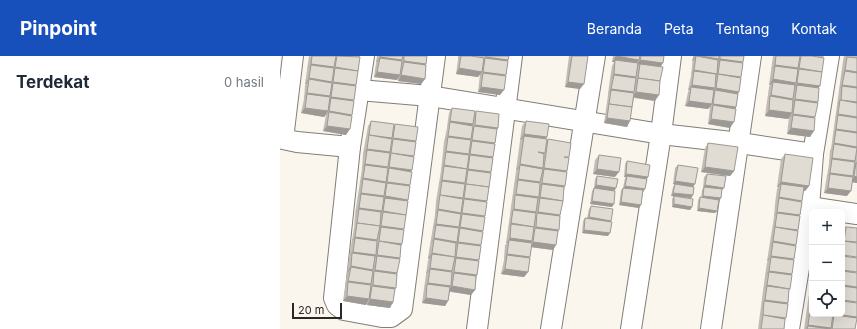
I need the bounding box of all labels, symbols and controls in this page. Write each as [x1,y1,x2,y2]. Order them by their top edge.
text: Pinpoint [20,17,97,40]
text: Beranda [587,20,642,37]
text: Peta [664,20,694,37]
text: Tentang [716,20,769,37]
text: Kontak [791,20,837,37]
text: Terdekat [16,72,89,92]
text: 0 hasil [224,74,264,90]
map controls [809,209,845,317]
button: + [809,209,845,245]
button: − [809,245,845,281]
button: locate [809,281,845,317]
scale bar [292,301,342,320]
text: 20 m [298,303,324,317]

